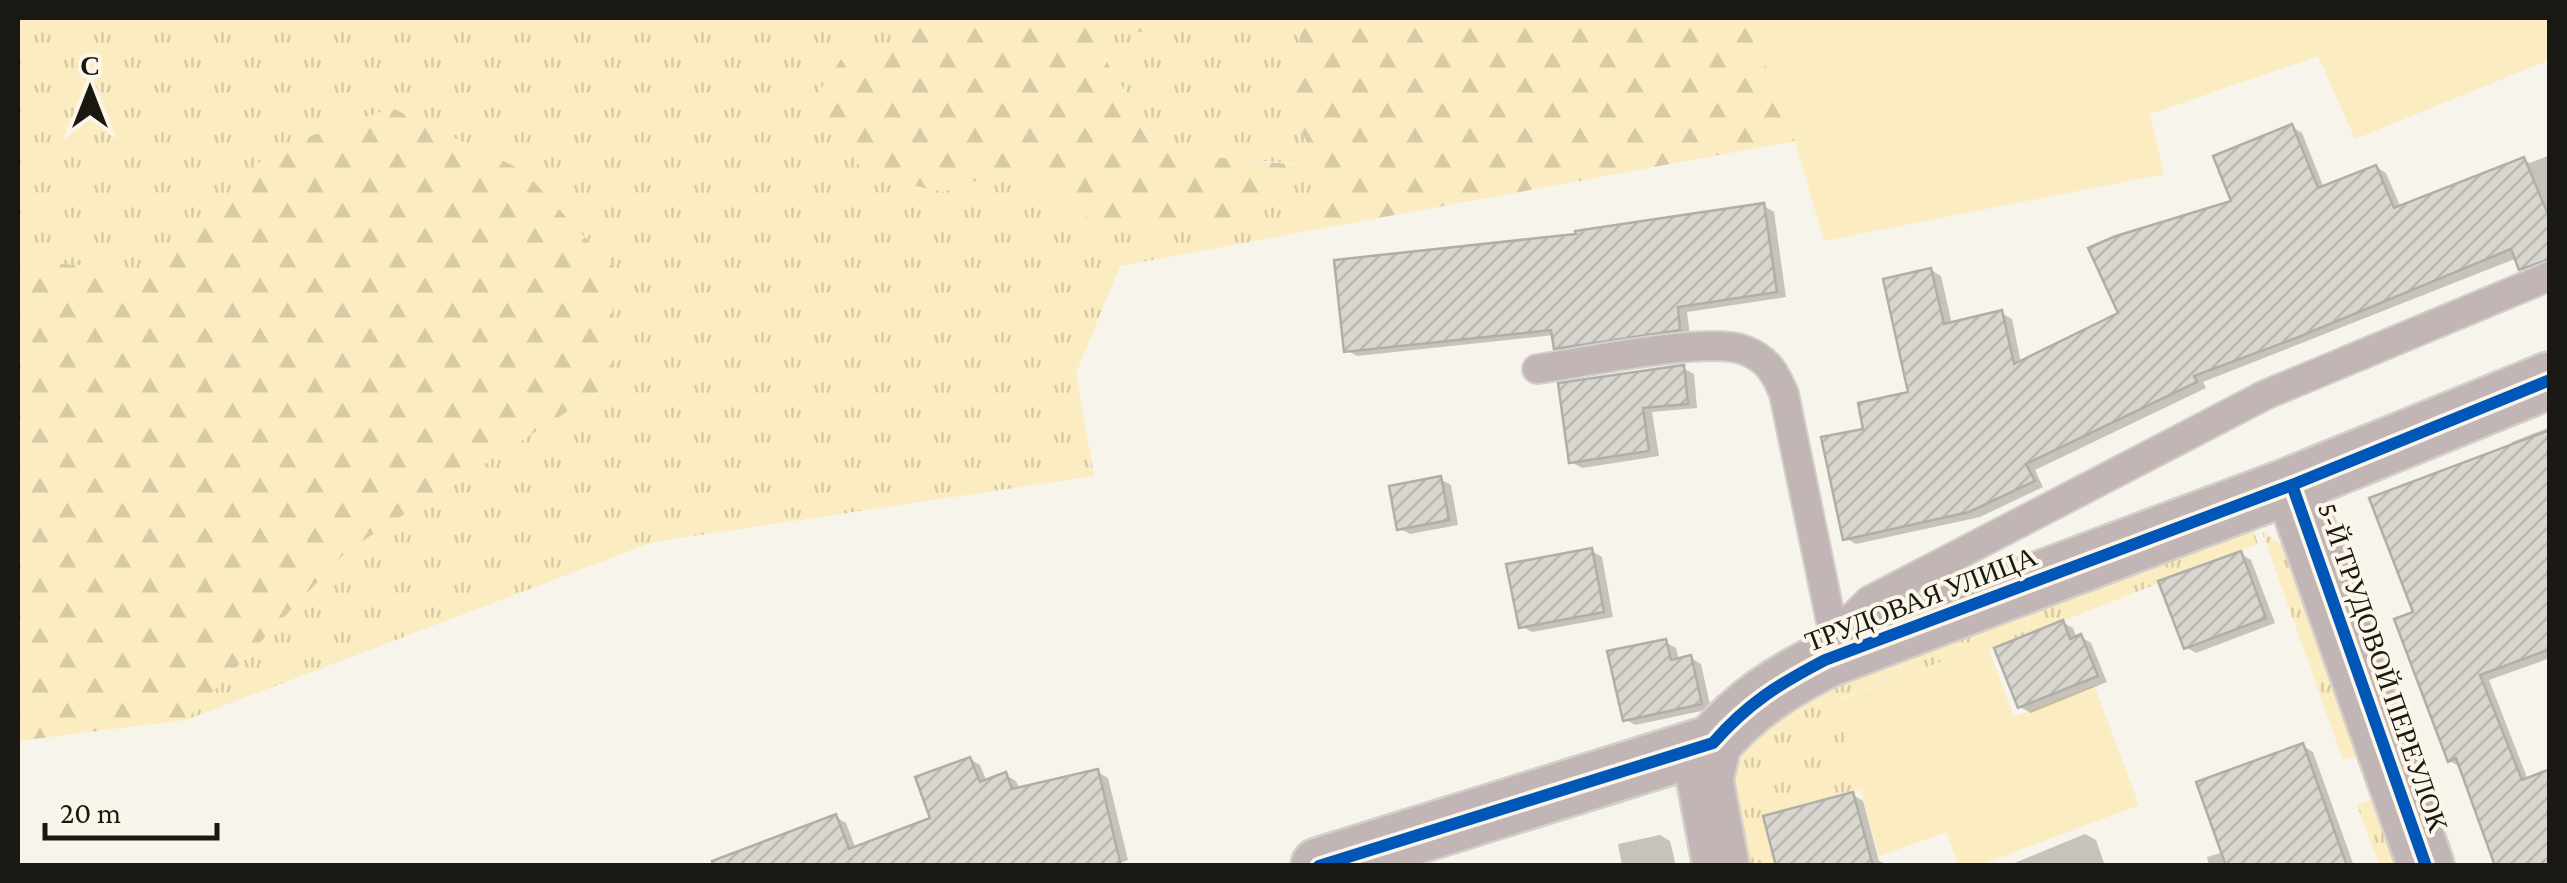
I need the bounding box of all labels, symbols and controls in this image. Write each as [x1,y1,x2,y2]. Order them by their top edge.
north arrow [40,40,140,140]
text: С [80,50,100,81]
street label: 5-Й ТРУДОВОЙ ПЕРЕУЛОК [2312,498,2454,836]
street label: ТРУДОВАЯ УЛИЦА [1801,540,2042,657]
scale bar [45,778,218,840]
text: 20 m [60,796,121,829]

